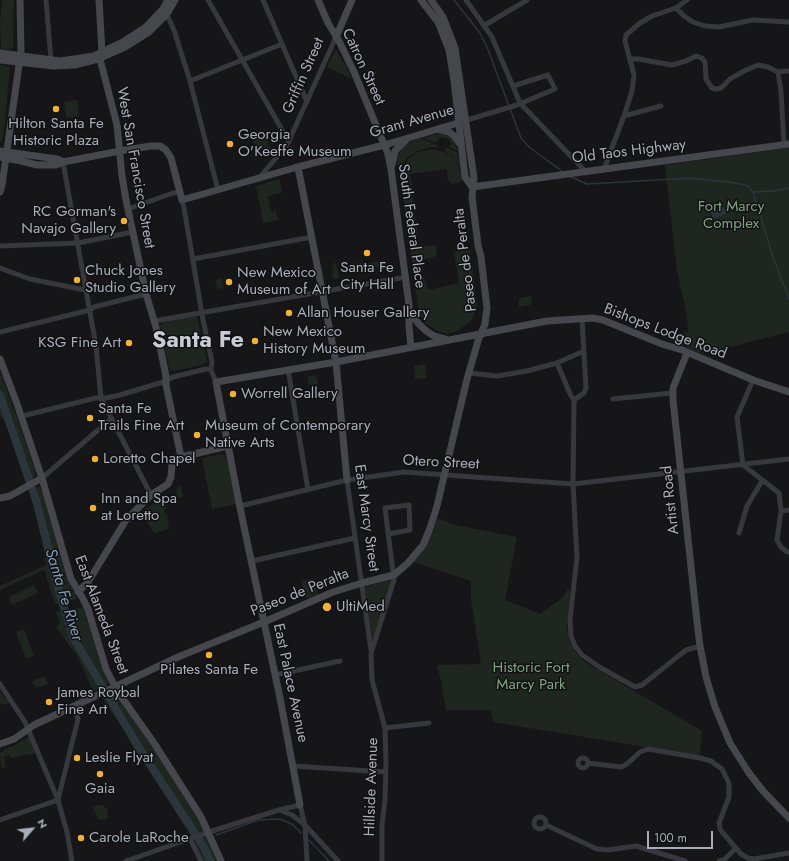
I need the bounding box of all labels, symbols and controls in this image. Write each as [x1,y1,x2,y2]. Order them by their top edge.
street label: Catron Street [337,26,389,108]
street label: Griffin Street [279,35,329,117]
street label: West San Francisco Street [112,86,158,250]
street label: Grant Avenue [368,101,456,143]
marker: Hilton Santa Fe Historic Plaza [51,104,61,114]
place label: Hilton Santa Fe Historic Plaza [8,115,104,150]
place label: Georgia O'Keeffe Museum [238,126,352,161]
street label: Old Taos Highway [571,136,687,168]
marker: Georgia O'Keeffe Museum [225,139,235,149]
street label: South Federal Place [393,163,429,289]
park label: Fort Marcy Complex [698,198,764,233]
place label: RC Gorman's Navajo Gallery [21,203,116,238]
street label: Paseo de Peralta [451,207,481,313]
marker: RC Gorman's Navajo Gallery [119,216,129,226]
marker: Santa Fe City Hall [362,248,372,258]
place label: Santa Fe City Hall [340,259,394,294]
place label: Chuck Jones Studio Gallery [85,262,175,297]
place label: New Mexico Museum of Art [237,264,330,299]
marker: Chuck Jones Studio Gallery [72,275,82,285]
marker: New Mexico Museum of Art [224,277,234,287]
street label: Bishops Lodge Road [601,300,729,364]
place label: Allan Houser Gallery [297,304,429,322]
marker: Allan Houser Gallery [284,308,294,318]
place label: New Mexico History Museum [263,323,366,358]
district label: Santa Fe [152,327,244,355]
place label: KSG Fine Art [38,334,121,352]
marker: New Mexico History Museum [250,336,260,346]
marker: KSG Fine Art [124,338,134,348]
place label: Worrell Gallery [241,385,338,403]
marker: Worrell Gallery [228,389,238,399]
place label: Santa Fe Trails Fine Art [98,400,184,435]
marker: Santa Fe Trails Fine Art [85,413,95,423]
place label: Museum of Contemporary Native Arts [205,417,371,452]
marker: Museum of Contemporary Native Arts [192,430,202,440]
place label: Loretto Chapel [103,450,196,468]
street label: Otero Street [402,452,480,474]
marker: Loretto Chapel [90,454,100,464]
street label: East Marcy Street [350,463,382,573]
street label: Artist Road [658,465,684,535]
place label: Inn and Spa at Loretto [101,490,177,525]
marker: Inn and Spa at Loretto [88,503,98,513]
water label: Santa Fe River [40,546,86,644]
street label: East Alameda Street [70,553,132,677]
street label: Paseo de Peralta [248,565,352,621]
place label: UltiMed [336,598,385,616]
marker: UltiMed [321,601,333,613]
street label: East Palace Avenue [269,622,311,744]
marker: Pilates Santa Fe [204,650,214,660]
park label: Historic Fort Marcy Park [492,659,570,694]
place label: Pilates Santa Fe [160,661,258,679]
place label: James Roybal Fine Art [57,684,140,719]
marker: James Roybal Fine Art [44,697,54,707]
street label: Hillside Avenue [361,737,383,837]
place label: Leslie Flyat [85,749,153,767]
marker: Leslie Flyat [72,753,82,763]
marker: Gaia [95,769,105,779]
place label: Gaia [85,780,115,798]
north arrow [12,809,52,849]
text: N [33,816,52,831]
scale bar [649,823,715,849]
place label: Carole LaRoche [89,829,189,847]
text: 100 m [654,829,687,847]
marker: Carole LaRoche [76,833,86,843]

